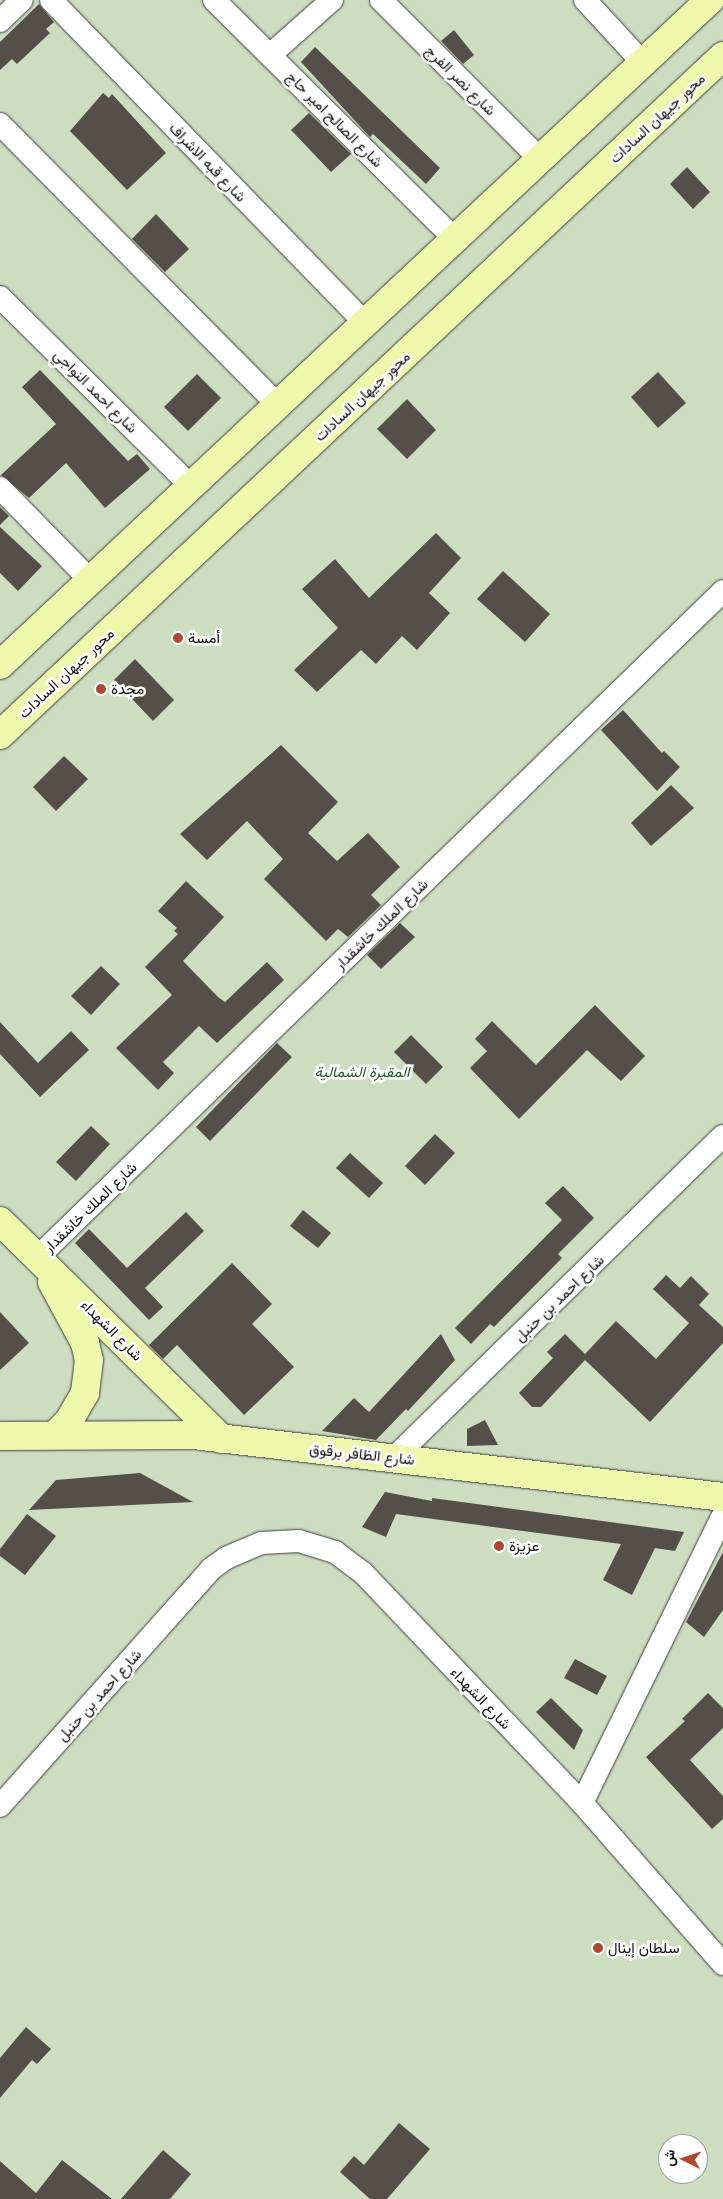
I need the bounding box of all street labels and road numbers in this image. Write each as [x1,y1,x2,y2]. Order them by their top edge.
street label: شارع نصر الفرج [422,41,500,119]
street label: شارع الصالح امير حاج [283,67,387,171]
street label: محور جيهان السادات [606,69,708,167]
street label: شارع قبه الاشراف [166,119,250,205]
street label: شارع احمد النواجي [50,345,142,437]
street label: محور جيهان السادات [311,347,413,445]
street label: محور جيهان السادات [15,624,117,722]
street label: شارع الملك خاشقدار [331,875,431,973]
street label: شارع الملك خاشقدار [40,1158,140,1256]
street label: شارع احمد بن حنبل [510,1251,608,1345]
street label: شارع الشهداء [78,1296,146,1364]
street label: شارع الظافر برقوق [309,1440,415,1468]
street label: شارع احمد بن حنبل [53,1645,145,1745]
street label: شارع الشهداء [447,1663,515,1733]

